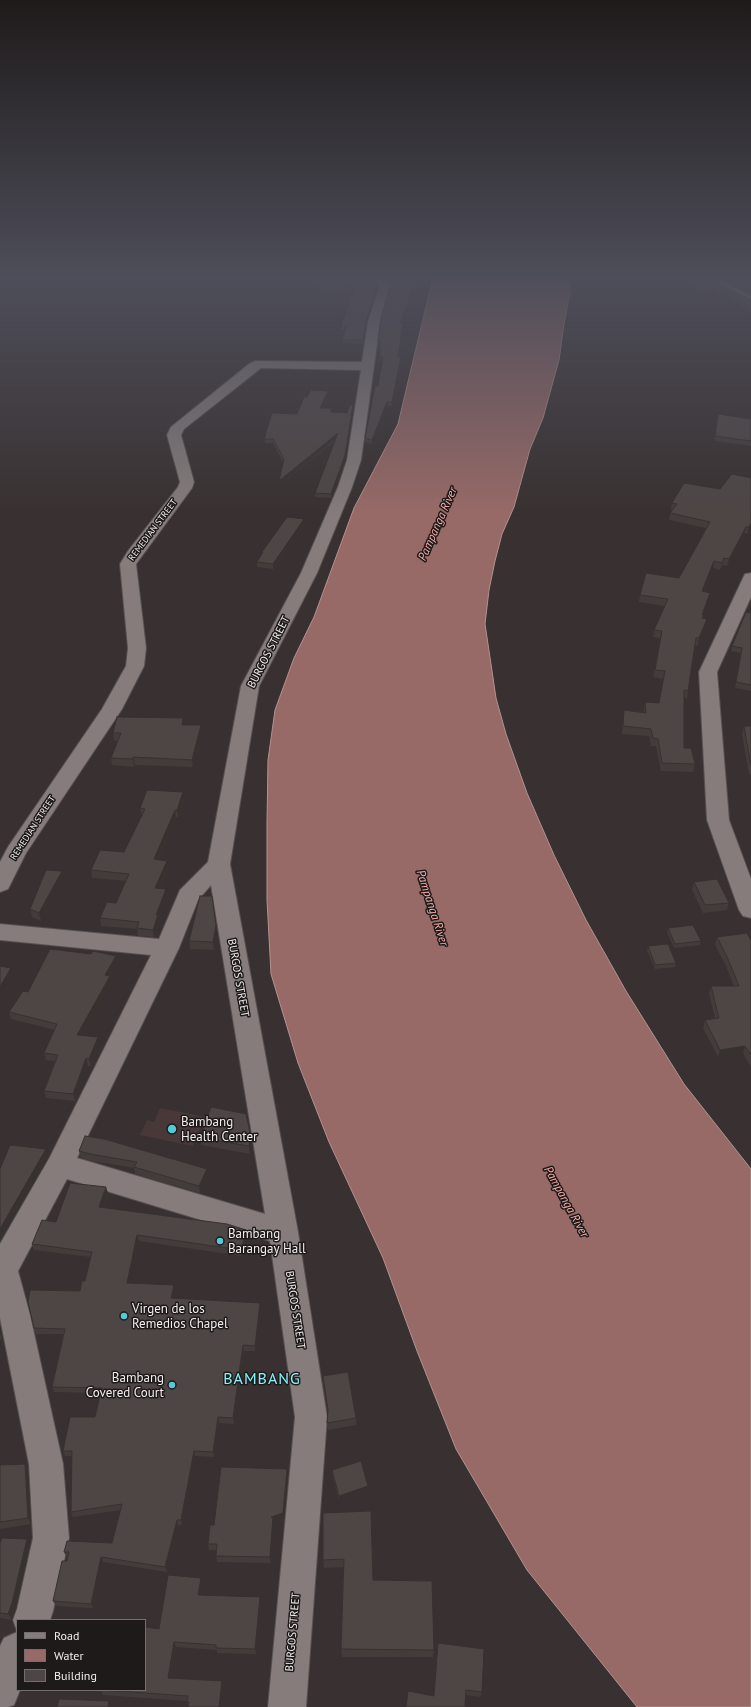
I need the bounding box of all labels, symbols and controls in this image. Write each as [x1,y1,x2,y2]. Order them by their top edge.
water label: Pampanga River [415,485,461,563]
street label: REMEDIAN STREET [126,497,180,563]
street label: BURGOS STREET [245,614,293,690]
street label: REMEDIAN STREET [8,794,58,862]
water label: Pampanga River [413,868,451,948]
street label: BURGOS STREET [225,938,251,1018]
place label: Bambang Health Center [181,1114,258,1145]
marker: Bambang Health Center [166,1123,178,1135]
water label: Pampanga River [541,1164,591,1240]
place label: Bambang Barangay Hall [228,1226,306,1257]
marker: Bambang Barangay Hall [215,1236,225,1246]
street label: BURGOS STREET [282,1270,308,1350]
place label: Virgen de los Remedios Chapel [132,1301,228,1332]
marker: Virgen de los Remedios Chapel [119,1311,129,1321]
district label: BAMBANG [223,1369,301,1389]
place label: Bambang Covered Court [86,1370,164,1401]
marker: Bambang Covered Court [167,1380,177,1390]
street label: BURGOS STREET [283,1592,303,1672]
legend [16,1619,146,1691]
text: Road [54,1628,79,1643]
text: Water [54,1648,84,1663]
text: Building [54,1668,97,1683]

